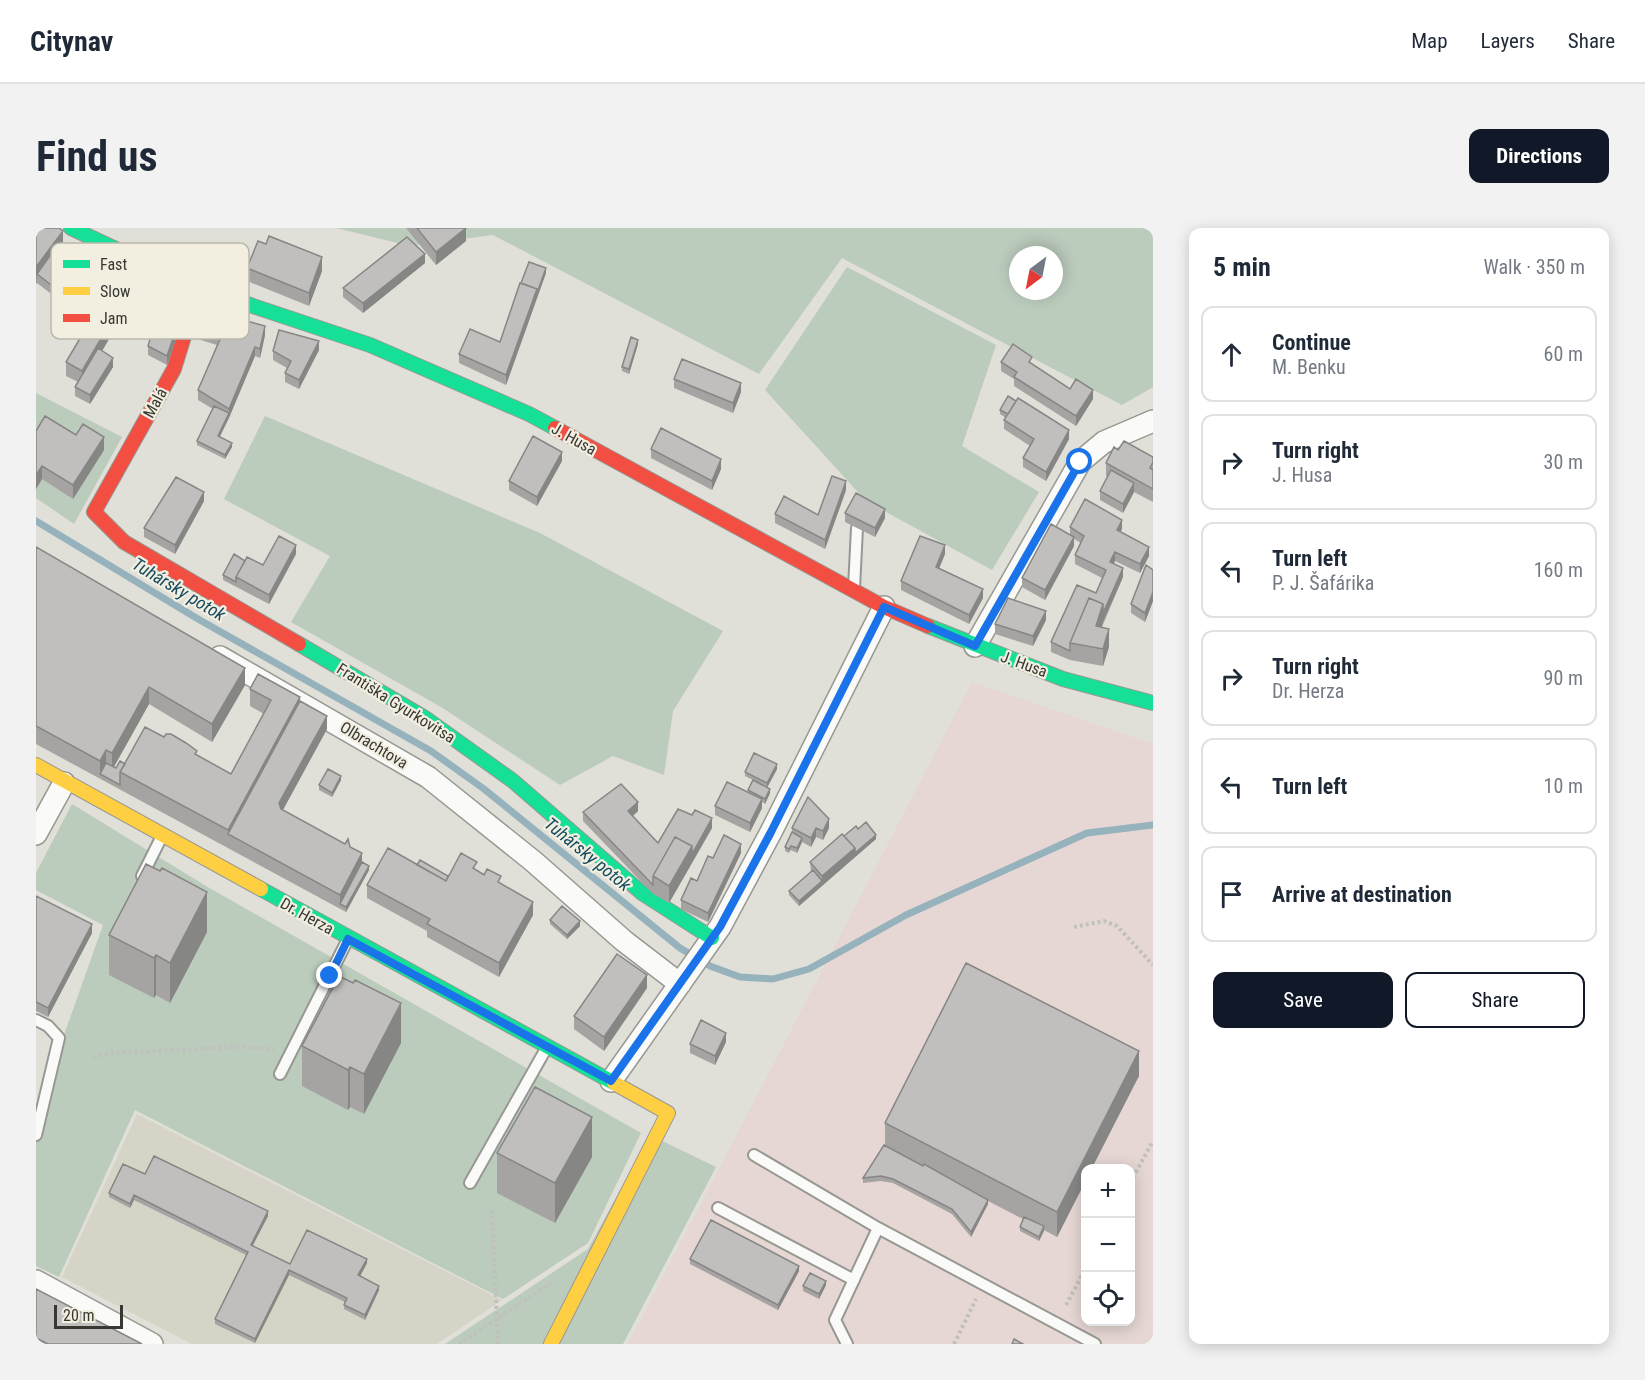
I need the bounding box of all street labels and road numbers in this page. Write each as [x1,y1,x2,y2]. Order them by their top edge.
street label: Malá [139,385,171,421]
street label: J. Husa [548,419,600,459]
street label: J. Husa [998,647,1050,681]
street label: Františka Gyurkovitsa [333,659,459,747]
street label: Olbrachtova [337,717,411,773]
street label: Dr. Herza [277,894,337,938]

